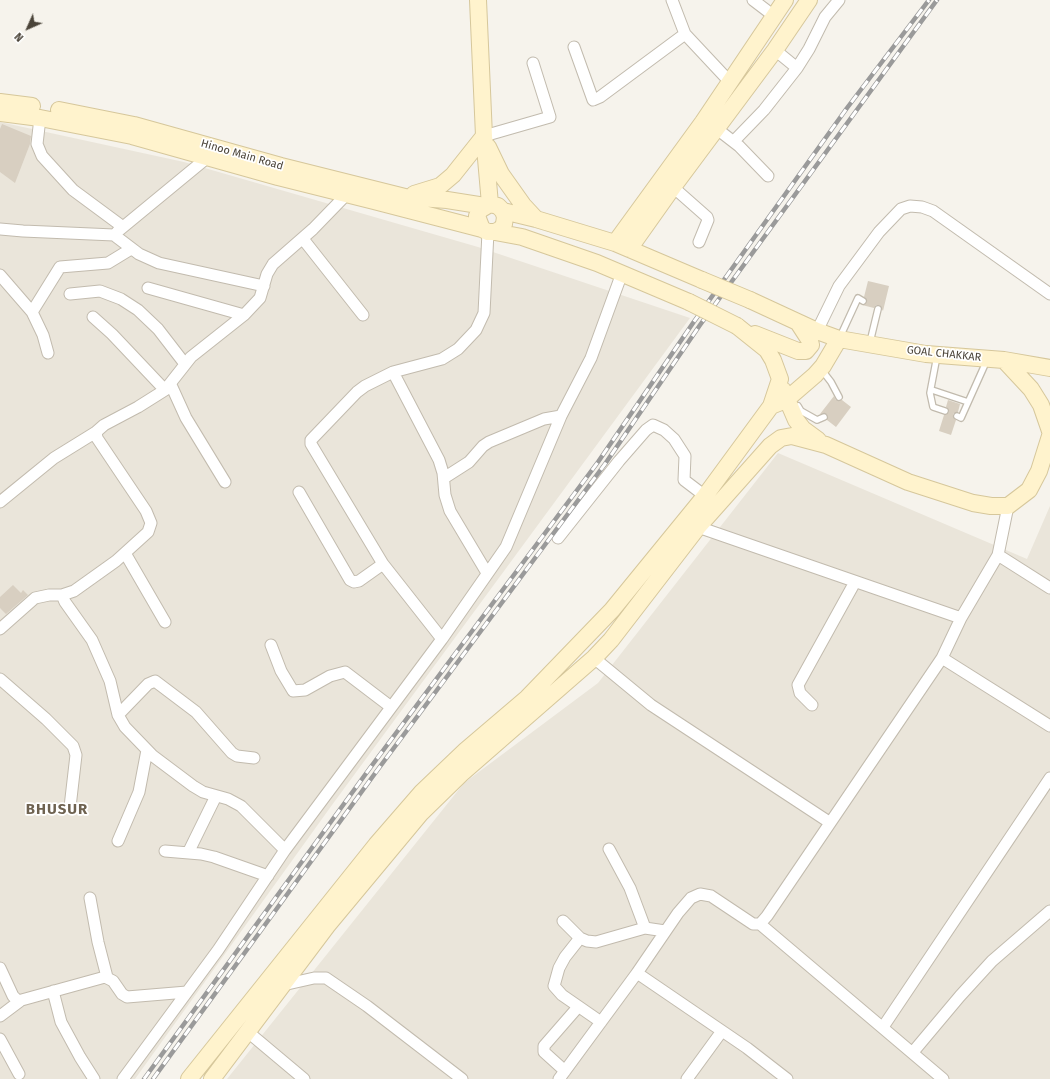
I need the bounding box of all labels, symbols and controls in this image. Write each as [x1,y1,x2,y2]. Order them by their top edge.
north arrow [8,8,48,48]
text: N [12,30,26,44]
street label: Hinoo Main Road [199,137,285,173]
street label: GOAL CHAKKAR [906,344,982,364]
district label: BHUSUR [26,801,88,819]

